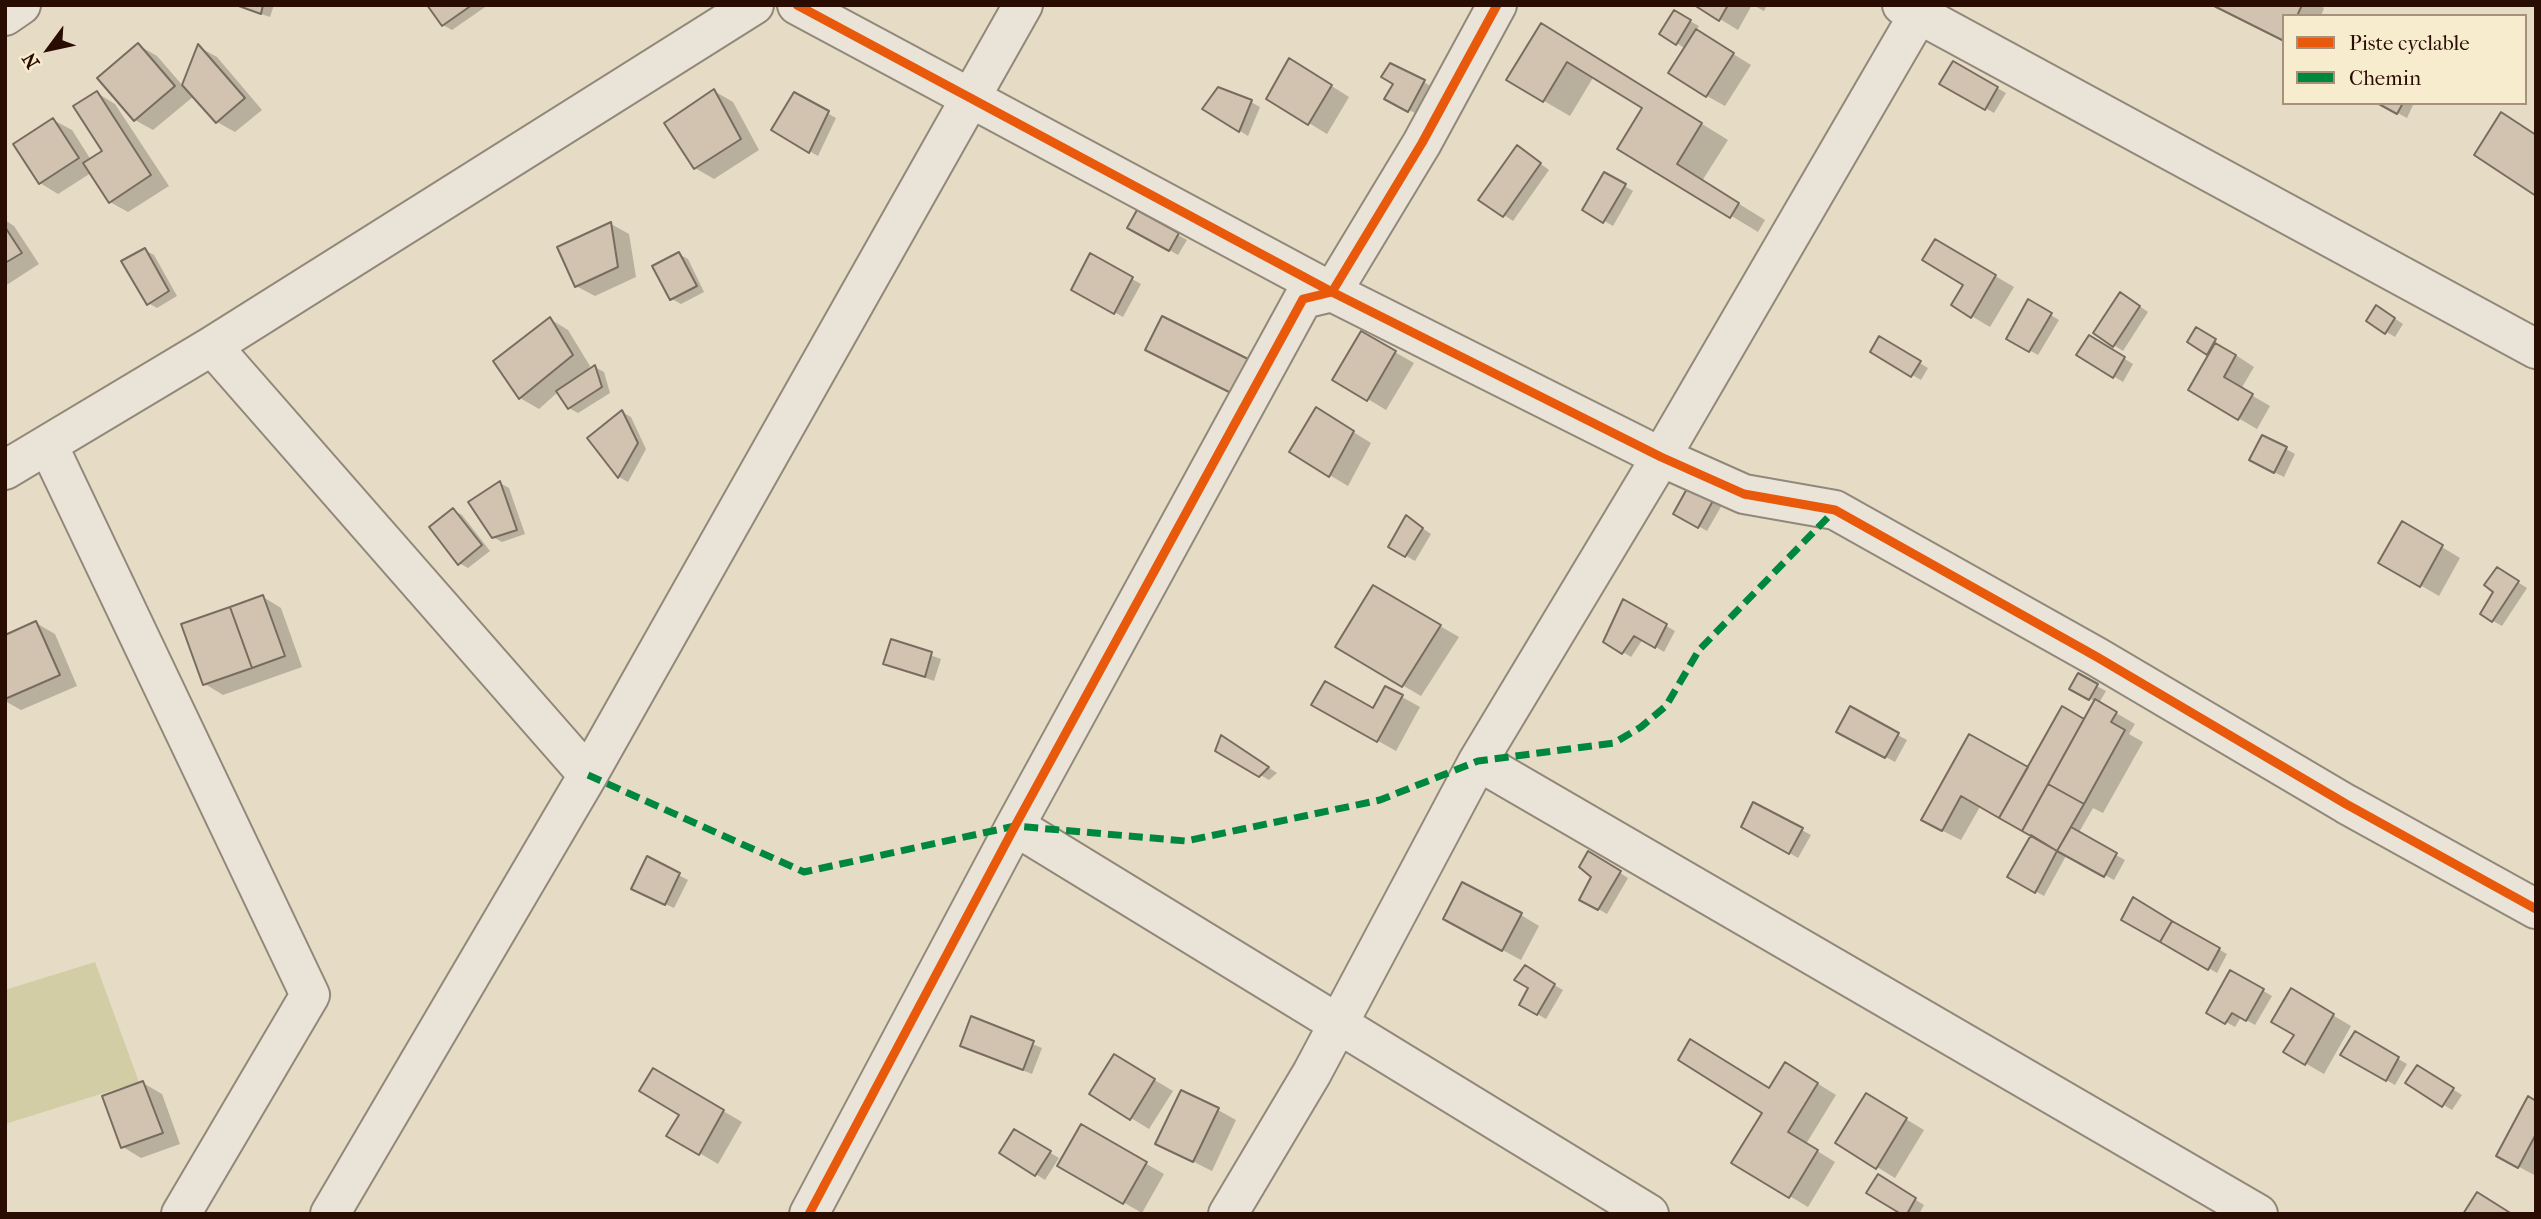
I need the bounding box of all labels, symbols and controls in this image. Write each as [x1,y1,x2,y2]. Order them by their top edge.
north arrow [14,14,84,84]
legend [2282,14,2527,105]
text: Piste cyclable [2349,31,2470,55]
text: N [18,48,45,72]
text: Chemin [2349,66,2421,90]

